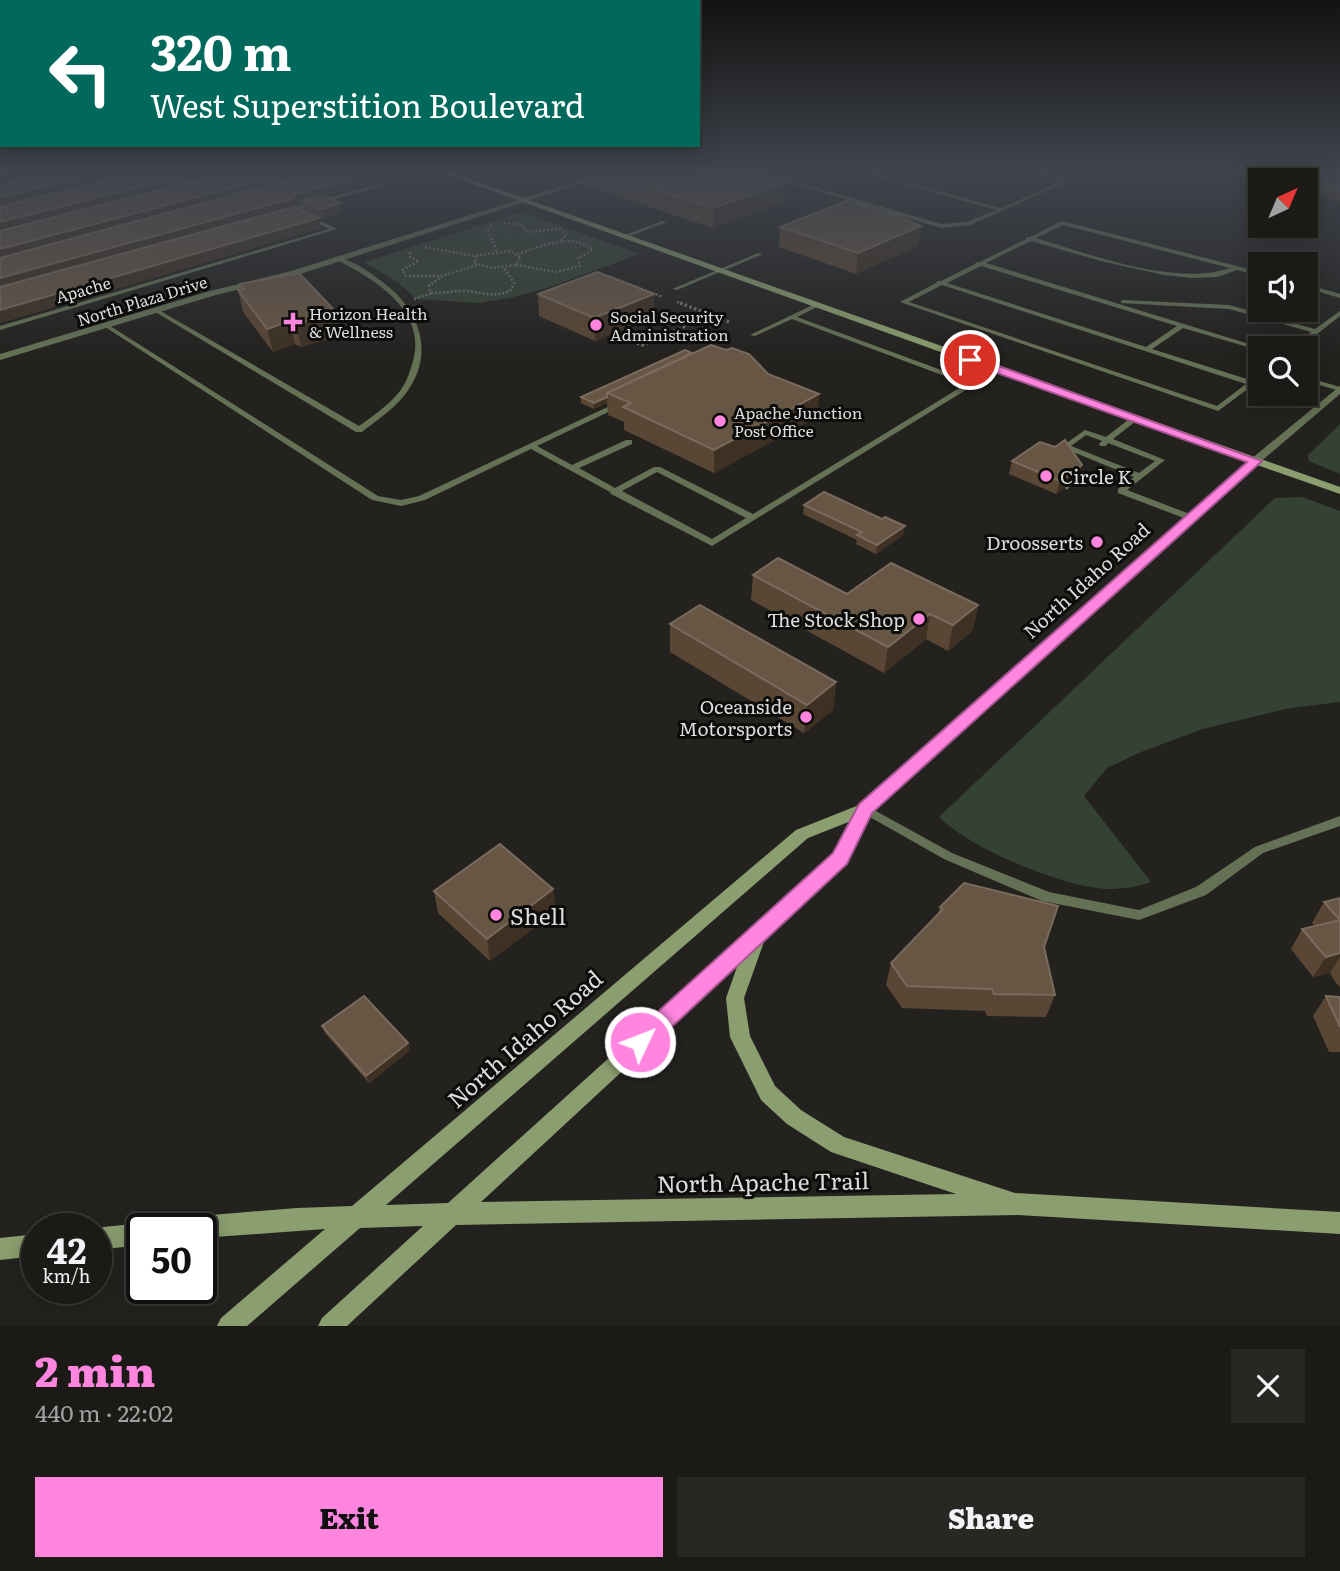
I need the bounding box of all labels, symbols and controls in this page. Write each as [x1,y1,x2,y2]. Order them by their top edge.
text: 320 m [150,13,292,86]
icon: left [35,28,126,119]
text: West Superstition Boulevard [150,80,585,128]
north arrow [1248,168,1318,238]
map controls [1248,168,1318,406]
button: sound [1248,252,1318,322]
street label: North Plaza Drive [74,269,210,331]
street label: Apache [53,270,113,308]
place label: Horizon Health & Wellness [309,301,428,343]
place label: Social Security Administration [610,304,729,346]
marker: Horizon Health & Wellness [283,312,303,332]
marker: Social Security Administration [588,317,604,333]
pin [940,330,1000,390]
button: search [1248,336,1318,406]
icon: arrive [951,341,989,379]
place label: Apache Junction Post Office [734,400,863,442]
marker: Apache Junction Post Office [712,413,728,429]
place label: Circle K [1060,462,1132,490]
marker: Circle K [1038,468,1054,484]
street label: North Idaho Road [1016,515,1156,645]
place label: Droosserts [986,528,1083,556]
marker: Droosserts [1089,534,1105,550]
place label: The Stock Shop [767,605,905,633]
marker: The Stock Shop [911,611,927,627]
place label: Oceanside Motorsports [679,692,792,742]
marker: Oceanside Motorsports [798,709,814,725]
place label: Shell [510,898,566,932]
marker: Shell [488,907,504,923]
street label: North Idaho Road [439,961,609,1115]
position arrow [603,1005,677,1079]
street label: North Apache Trail [657,1162,870,1200]
speed limit sign: 50 [126,1213,217,1304]
text: 42 [47,1223,86,1275]
text: km/h [43,1262,90,1289]
text: 2 min [35,1338,155,1400]
button: close [1231,1349,1305,1423]
text: 440 m · 22:02 [35,1395,173,1429]
button: Exit [35,1477,663,1557]
button: Share [677,1477,1305,1557]

